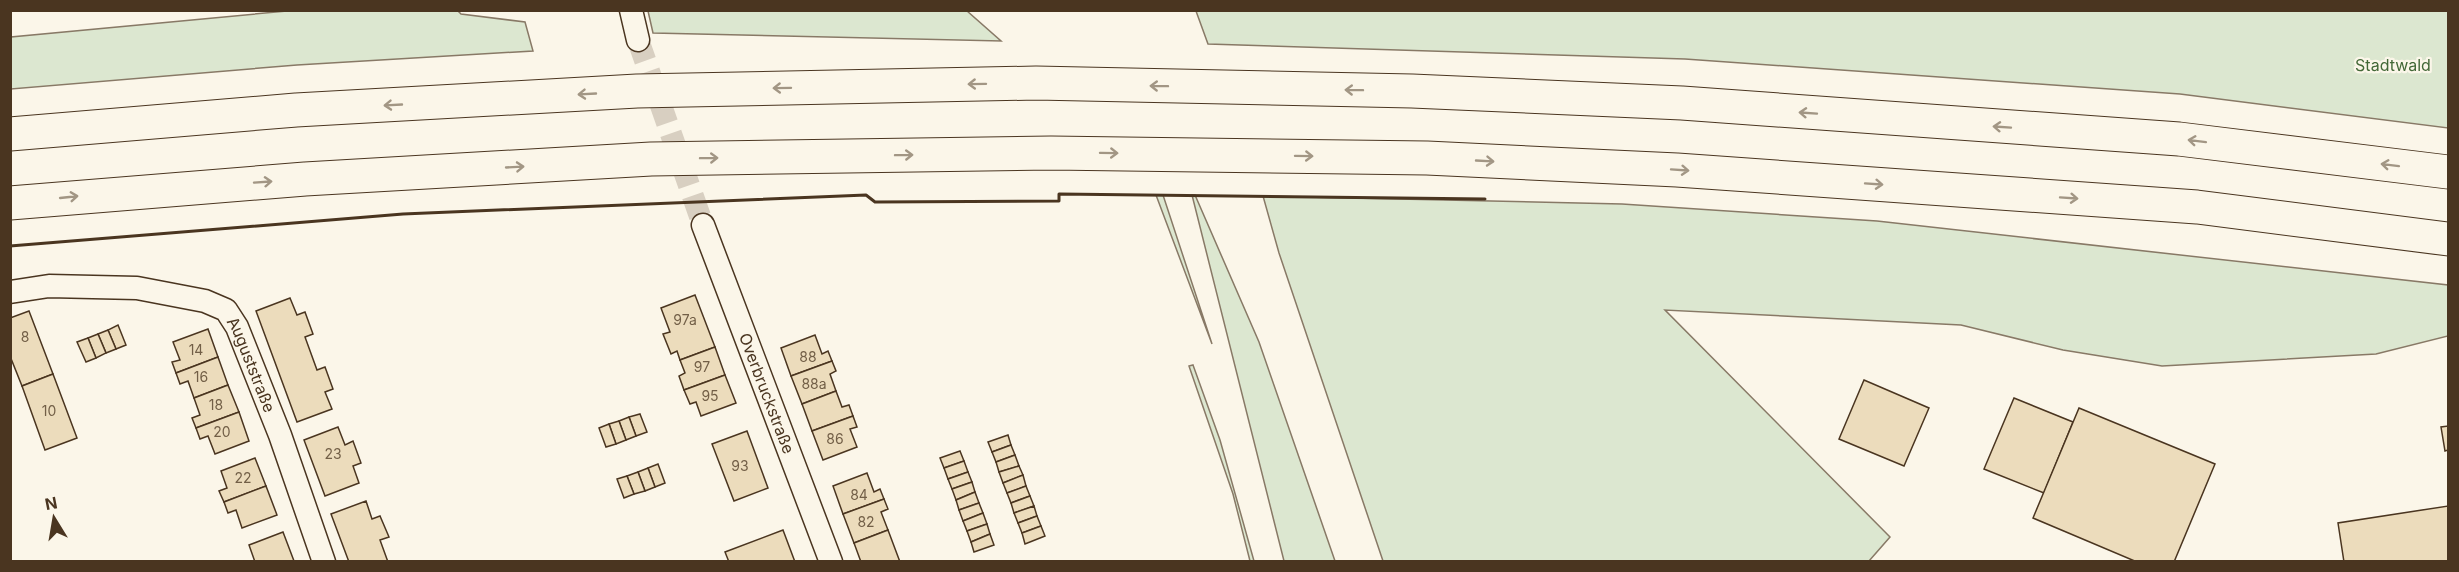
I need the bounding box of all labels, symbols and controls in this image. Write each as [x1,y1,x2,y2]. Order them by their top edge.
park label: Stadtwald [2355,55,2431,75]
one-way arrow [968,79,988,90]
one-way arrow [1149,80,1169,91]
one-way arrow [773,83,793,94]
one-way arrow [1344,84,1364,95]
one-way arrow [578,89,598,100]
one-way arrow [383,99,403,110]
one-way arrow [1799,107,1818,118]
one-way arrow [1993,121,2013,132]
one-way arrow [2187,136,2207,147]
one-way arrow [1099,148,1119,159]
one-way arrow [894,149,914,161]
one-way arrow [1294,150,1314,162]
one-way arrow [699,152,719,164]
one-way arrow [1475,155,1494,166]
one-way arrow [2381,160,2401,171]
one-way arrow [504,161,524,172]
one-way arrow [1669,165,1689,176]
one-way arrow [253,176,273,187]
one-way arrow [1864,179,1884,190]
one-way arrow [58,191,78,202]
one-way arrow [2058,193,2078,204]
house number: 97a [673,311,697,328]
street label: Auguststraße [223,313,280,415]
house number: 8 [21,328,29,345]
street label: Overbruckstraße [735,330,799,456]
house number: 14 [189,341,203,358]
house number: 88 [799,348,817,365]
house number: 97 [694,358,710,375]
house number: 16 [194,368,208,385]
house number: 88a [801,375,827,392]
house number: 95 [701,387,719,404]
house number: 18 [209,396,223,413]
house number: 10 [42,402,56,419]
house number: 20 [213,423,231,440]
house number: 86 [826,430,844,447]
house number: 23 [324,445,342,462]
house number: 93 [731,457,749,474]
house number: 22 [234,469,252,486]
house number: 84 [850,486,868,503]
north arrow [24,488,84,548]
text: N [43,492,59,514]
house number: 82 [857,513,875,530]

